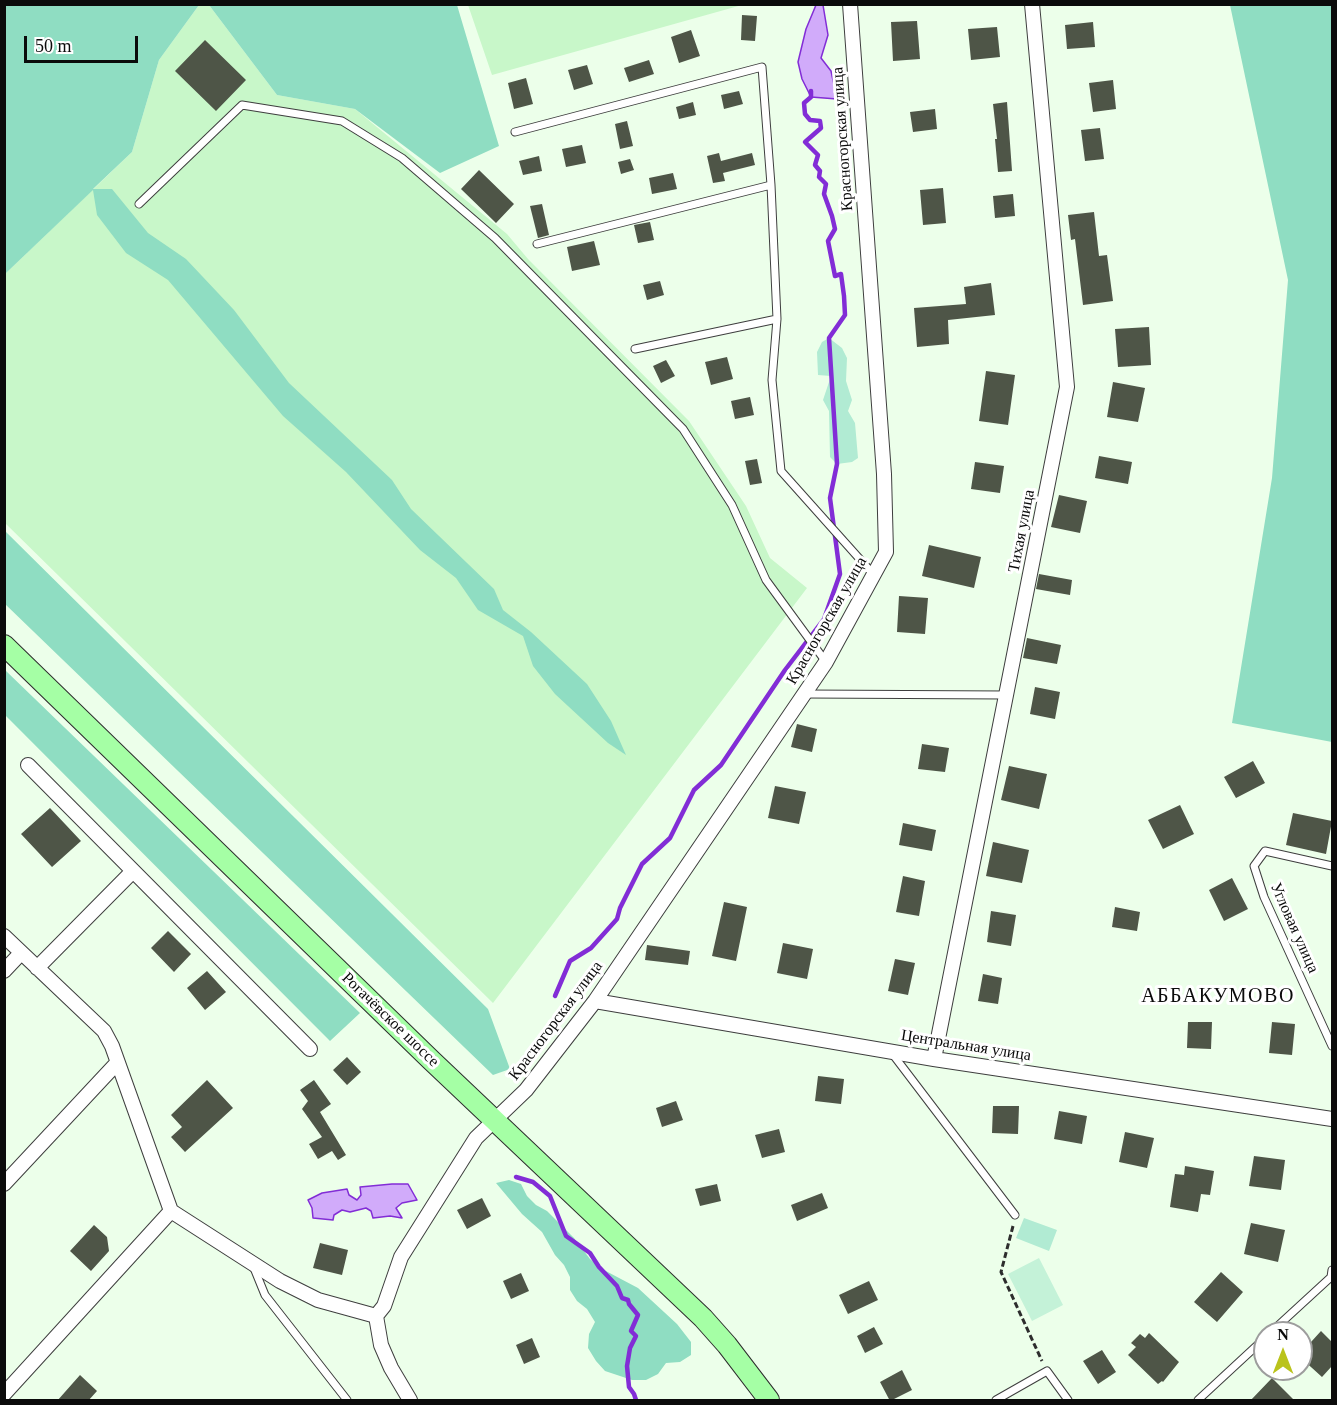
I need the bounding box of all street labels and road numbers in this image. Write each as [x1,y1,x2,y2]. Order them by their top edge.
street label: Красногорская улица [828,66,858,212]
street label: Тихая улица [1005,488,1039,574]
street label: Красногорская улица [783,554,871,688]
street label: Угловая улица [1266,880,1322,976]
street label: Красногорская улица [505,958,607,1084]
street label: Рогачёвское шоссе [337,969,443,1071]
street label: Центральная улица [900,1026,1032,1066]

